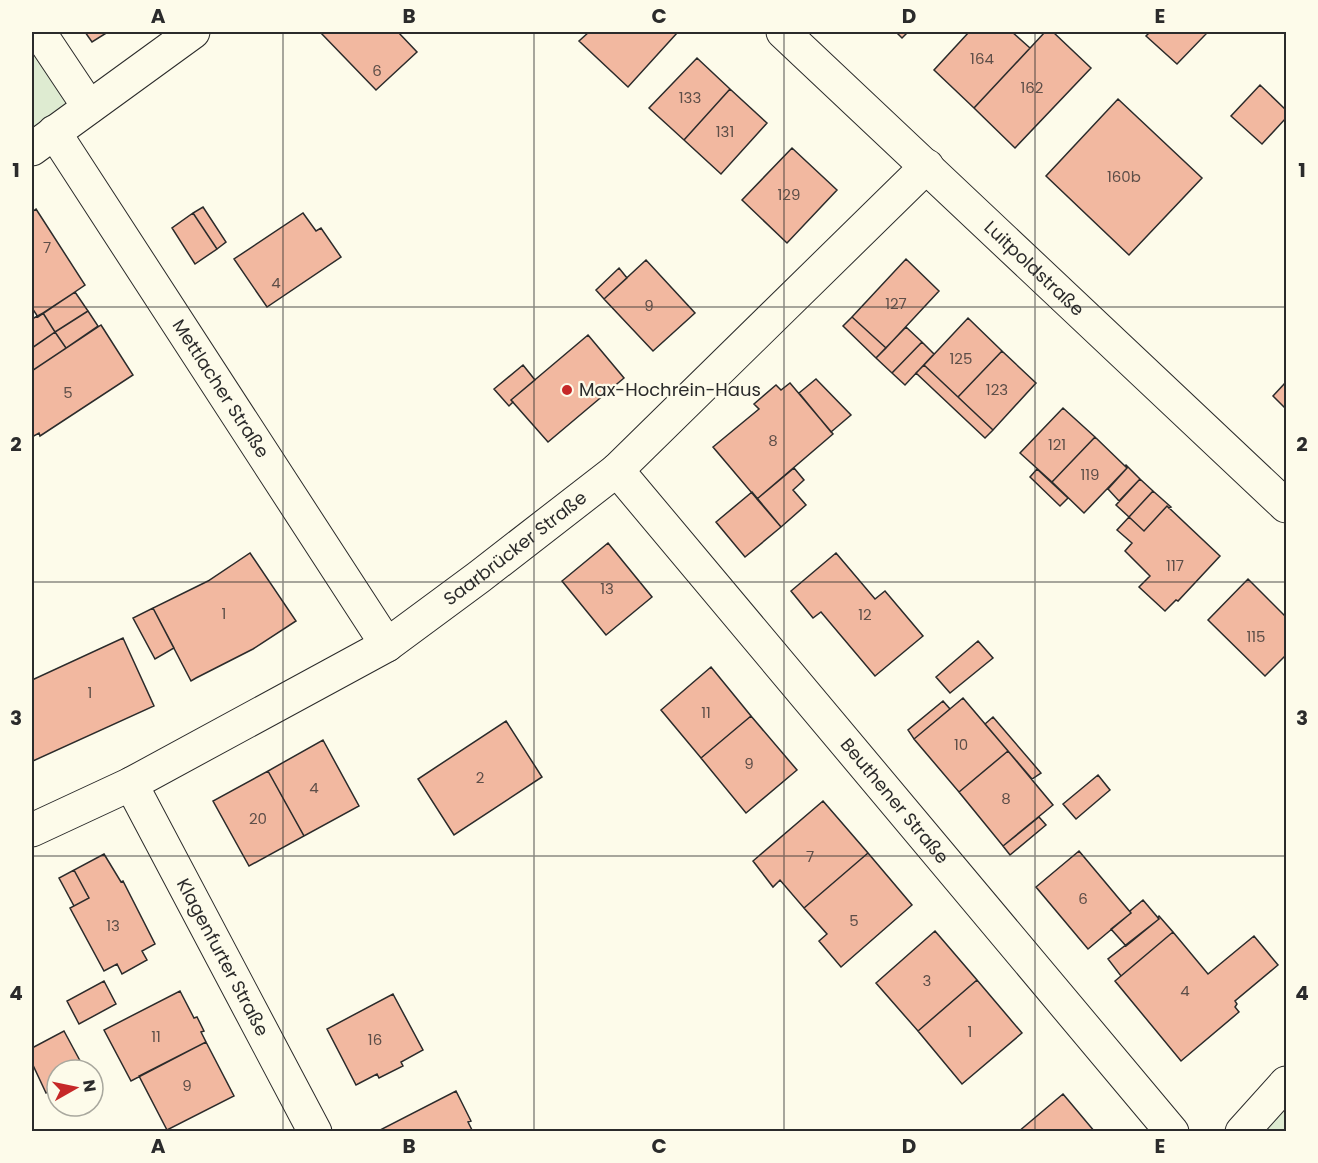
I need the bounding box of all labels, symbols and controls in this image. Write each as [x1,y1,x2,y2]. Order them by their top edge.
text: A [151,2,166,30]
text: B [402,2,416,30]
text: C [651,2,667,30]
text: D [902,2,916,30]
text: E [1155,2,1165,30]
house number: 164 [970,48,994,69]
house number: 6 [372,60,382,81]
house number: 162 [1021,77,1043,98]
house number: 133 [679,87,701,108]
house number: 131 [716,121,734,142]
text: 1 [12,156,20,184]
text: 1 [1298,156,1306,184]
house number: 160b [1107,166,1141,187]
house number: 129 [778,184,800,205]
street label: Luitpoldstraße [979,215,1090,322]
house number: 7 [43,237,51,258]
house number: 4 [271,272,281,293]
house number: 127 [885,293,907,314]
house number: 9 [644,295,654,316]
street label: Mettlacher Straße [167,314,275,463]
house number: 125 [950,348,972,369]
place label: Max-Hochrein-Haus [579,377,761,402]
house number: 123 [986,379,1008,400]
house number: 5 [63,382,73,403]
marker: Max-Hochrein-Haus [560,383,574,397]
text: 2 [10,430,22,458]
house number: 8 [768,430,778,451]
text: 2 [1296,430,1308,458]
house number: 121 [1048,434,1066,455]
house number: 119 [1080,464,1100,485]
street label: Saarbrücker Straße [438,485,592,611]
house number: 117 [1166,555,1184,576]
house number: 13 [600,578,614,599]
house number: 1 [222,603,226,624]
house number: 12 [858,604,872,625]
house number: 115 [1246,626,1266,647]
house number: 1 [88,682,92,703]
house number: 11 [701,702,711,723]
text: 3 [10,704,22,732]
text: 3 [1296,704,1308,732]
street label: Beuthener Straße [835,733,955,869]
house number: 10 [954,734,968,755]
house number: 9 [744,753,754,774]
house number: 2 [476,767,484,788]
house number: 4 [309,777,319,798]
house number: 8 [1001,788,1011,809]
house number: 20 [249,808,267,829]
house number: 7 [806,846,814,867]
street label: Klagenfurter Straße [171,874,275,1040]
house number: 6 [1078,888,1088,909]
house number: 5 [849,910,859,931]
house number: 13 [106,915,120,936]
house number: 3 [923,970,931,991]
text: 4 [9,979,23,1007]
text: 4 [1295,979,1309,1007]
house number: 4 [1180,980,1190,1001]
house number: 1 [968,1021,972,1042]
house number: 11 [151,1026,161,1047]
house number: 16 [368,1029,382,1050]
north arrow [45,1058,105,1118]
house number: 9 [182,1075,192,1096]
text: N [77,1078,102,1093]
text: A [151,1132,166,1160]
text: B [402,1132,416,1160]
text: C [651,1132,667,1160]
text: D [902,1132,916,1160]
text: E [1155,1132,1165,1160]

